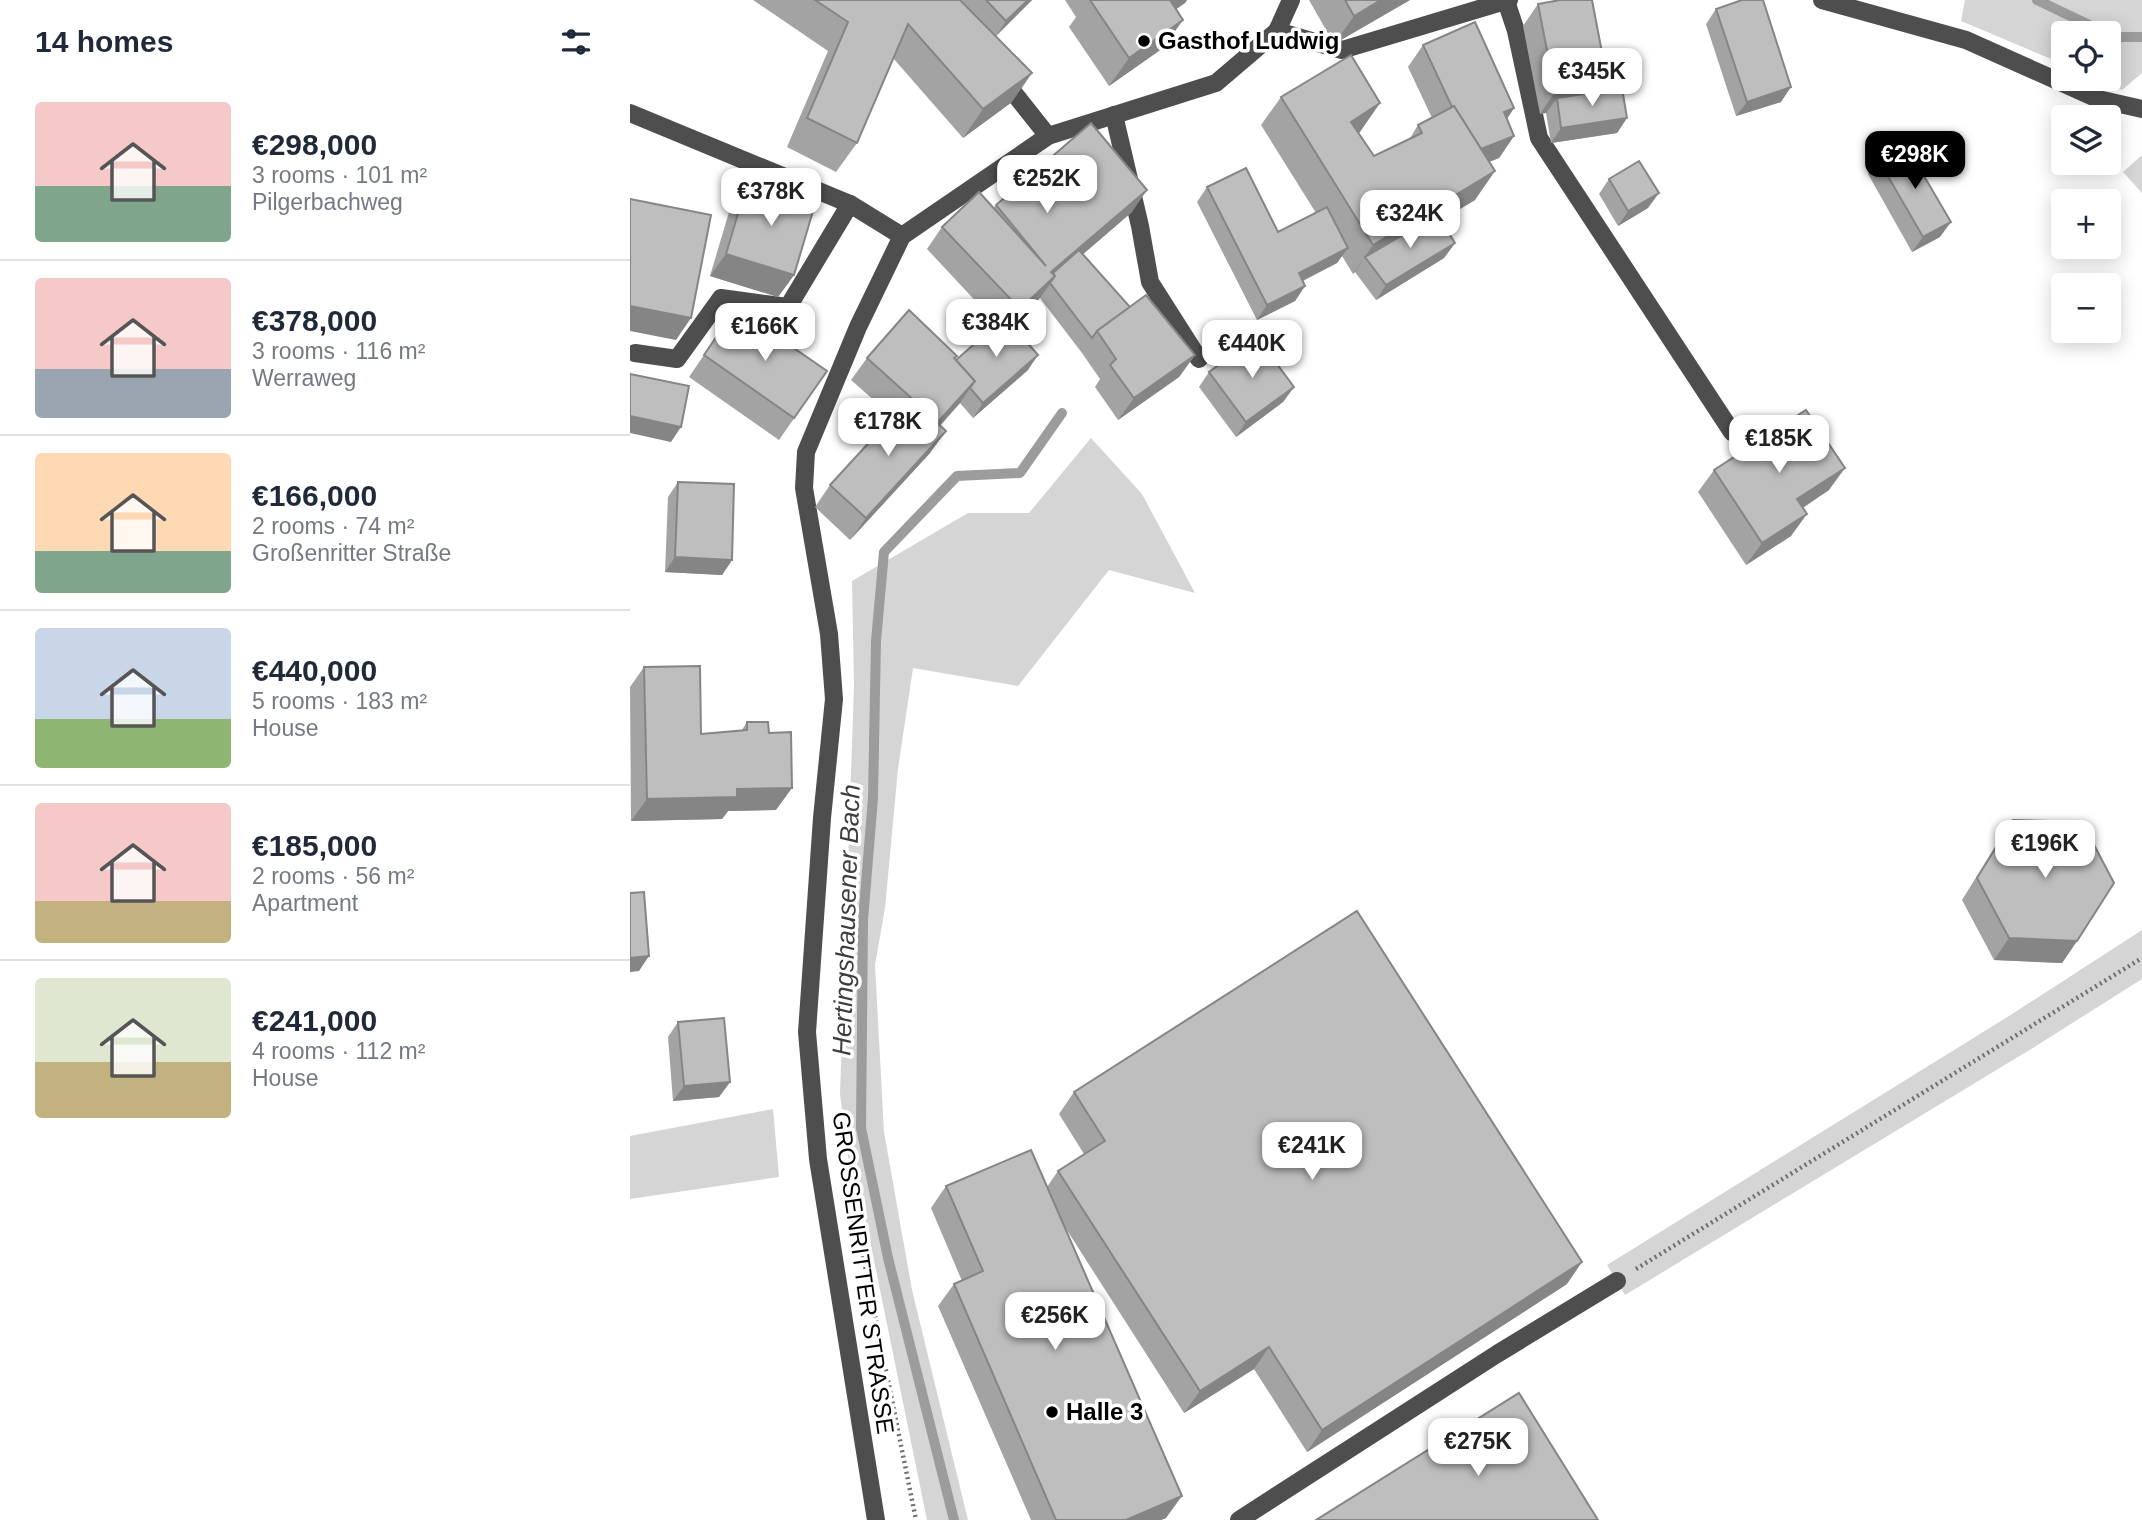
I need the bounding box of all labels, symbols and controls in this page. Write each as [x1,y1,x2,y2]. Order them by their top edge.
map controls [2051,21,2121,343]
button: locate [2051,21,2121,91]
icon: filters [557,23,595,61]
text: 14 homes [35,25,173,58]
place label: Gasthof Ludwig [1158,27,1339,54]
marker: Gasthof Ludwig [1136,33,1152,49]
pin: €345K [1543,48,1641,108]
text: €345K [1558,58,1626,84]
button: layers [2051,105,2121,175]
text: €298,000 [252,128,377,161]
icon: home [91,130,175,214]
pin: €298K [1866,132,1964,191]
text: €298K [1881,141,1949,167]
pin: €252K [998,156,1096,215]
text: 3 rooms · 101 m² [252,162,427,188]
text: €252K [1013,165,1081,191]
pin: €378K [722,168,820,228]
text: €378K [737,178,805,204]
text: Pilgerbachweg [252,189,403,215]
button: + [2051,189,2121,259]
pin: €324K [1361,190,1459,250]
text: €324K [1376,200,1444,226]
button: − [2051,273,2121,343]
pin: €384K [947,300,1045,359]
text: €378,000 [252,304,377,337]
pin: €166K [716,304,814,363]
icon: home [91,306,175,390]
text: €384K [962,309,1030,335]
text: €166K [731,313,799,339]
pin: €440K [1203,320,1301,380]
text: €440K [1218,330,1286,356]
text: 3 rooms · 116 m² [252,338,425,364]
text: Werraweg [252,365,356,391]
pin: €178K [839,398,937,458]
text: €178K [854,408,922,434]
pin: €185K [1730,416,1828,475]
text: €185K [1745,425,1813,451]
text: €166,000 [252,479,377,512]
icon: home [91,481,175,565]
text: 2 rooms · 74 m² [252,513,414,539]
text: Großenritter Straße [252,540,451,566]
text: €440,000 [252,654,377,687]
icon: home [91,656,175,740]
text: 5 rooms · 183 m² [252,688,427,714]
text: House [252,715,318,741]
water label: Hertingshausener Bach [826,784,866,1056]
pin: €196K [1996,820,2094,880]
text: €185,000 [252,829,377,862]
text: €196K [2011,830,2079,856]
icon: home [91,831,175,915]
text: 2 rooms · 56 m² [252,863,414,889]
text: Apartment [252,890,358,916]
text: €241,000 [252,1004,377,1037]
icon: home [91,1006,175,1090]
text: 4 rooms · 112 m² [252,1038,425,1064]
text: House [252,1065,318,1091]
street label: GROSSENRITTER STRASSE [827,1110,900,1436]
pin: €241K [1263,1122,1361,1182]
text: €241K [1278,1132,1346,1158]
pin: €256K [1006,1292,1104,1352]
text: €256K [1021,1302,1089,1328]
place label: Halle 3 [1066,1398,1143,1425]
marker: Halle 3 [1044,1404,1060,1420]
pin: €275K [1429,1418,1527,1478]
text: €275K [1444,1428,1512,1454]

